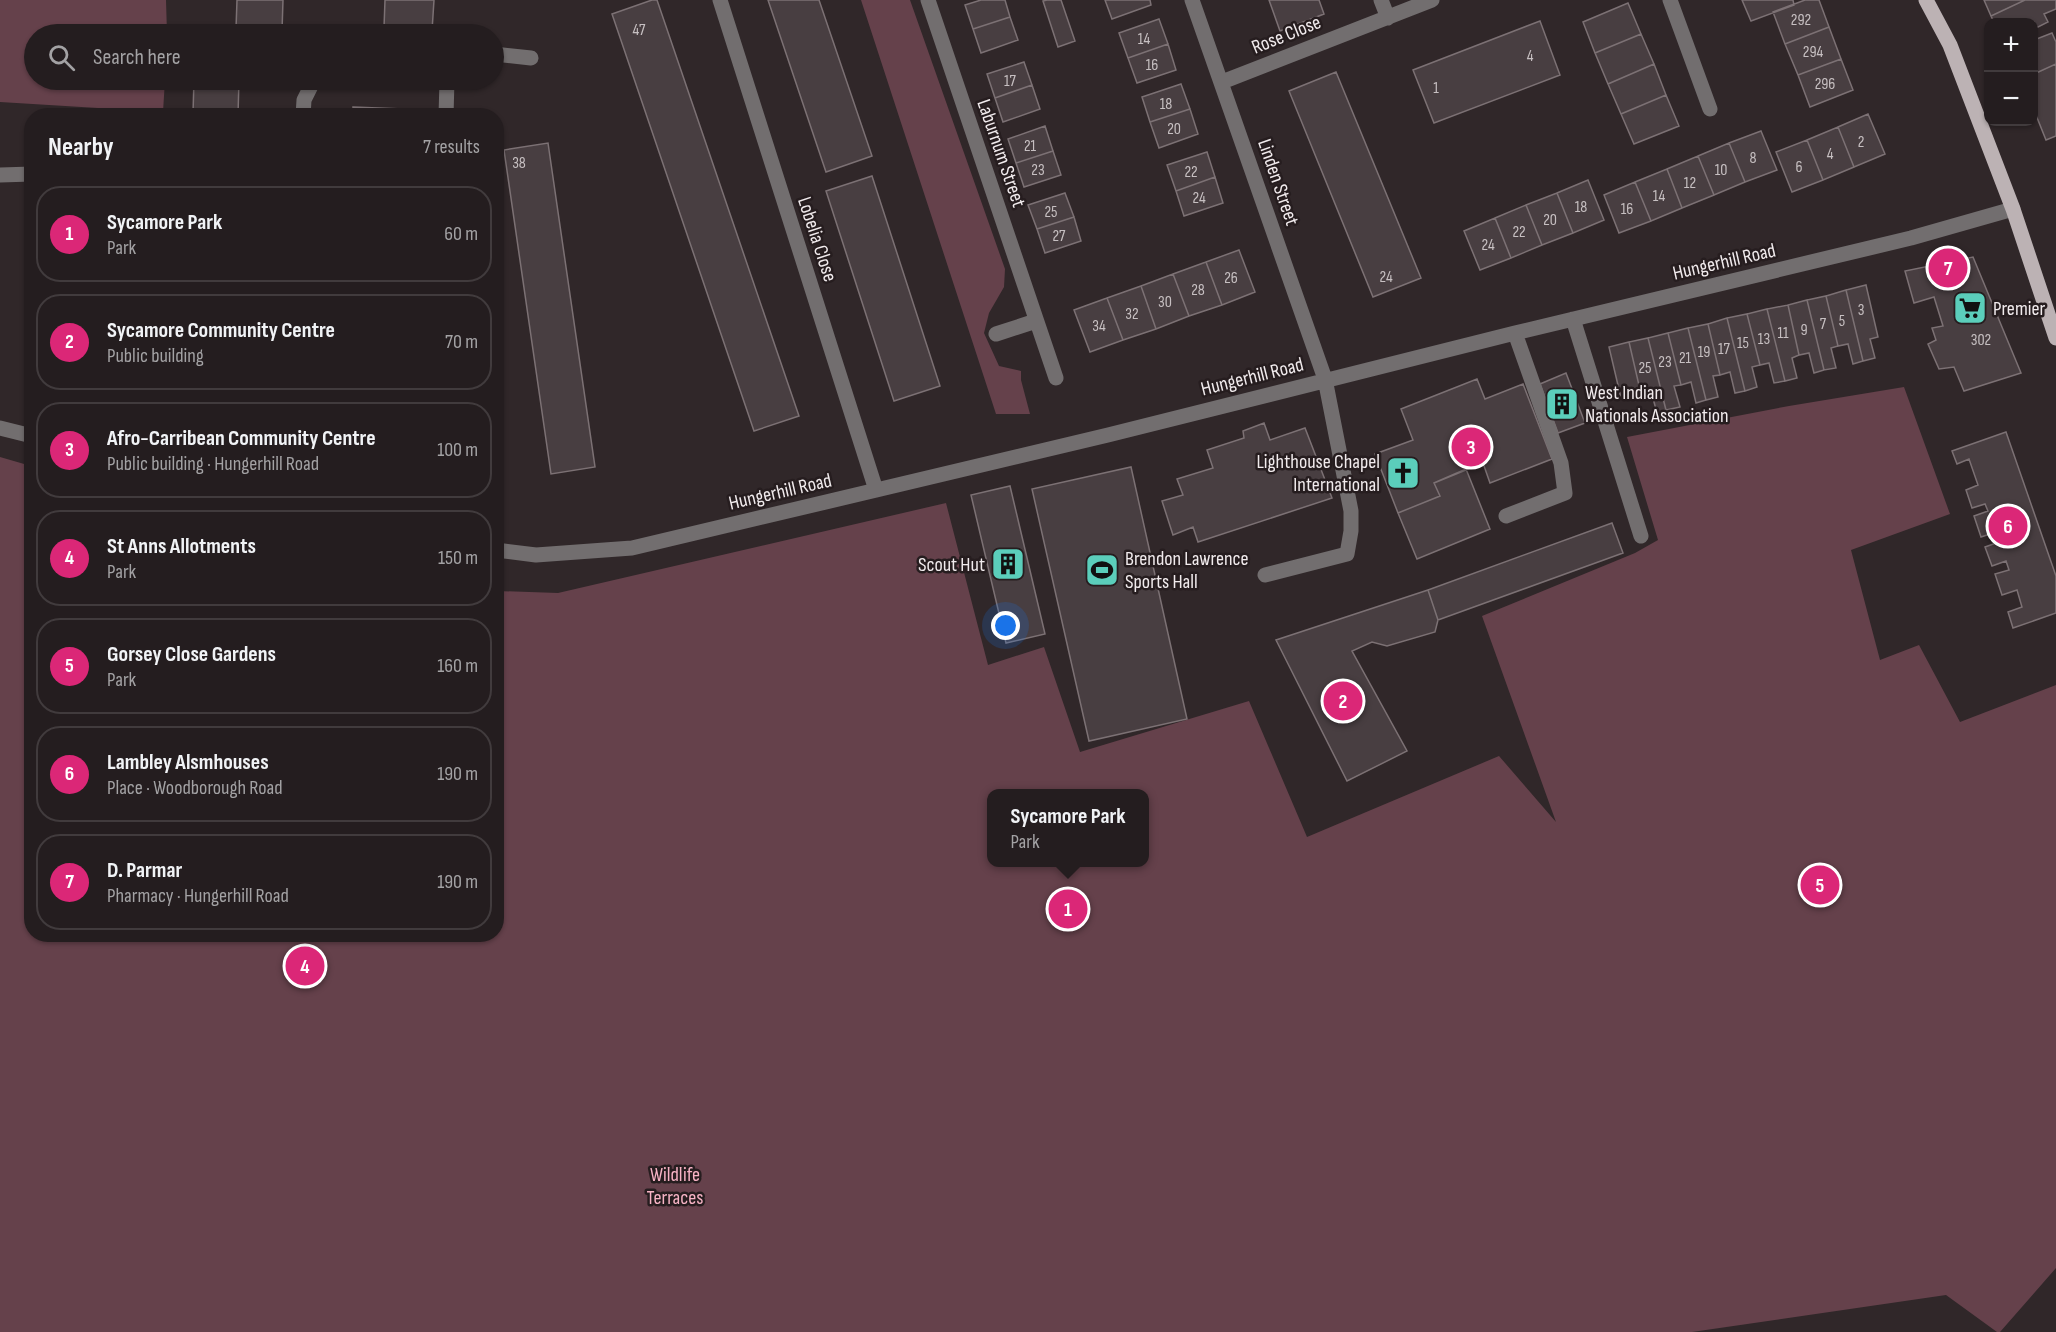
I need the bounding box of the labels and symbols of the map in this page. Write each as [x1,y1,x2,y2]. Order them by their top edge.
street label: Rose Close [1248,10,1325,60]
house number: 292 [1791,11,1811,30]
house number: 47 [633,21,646,40]
house number: 14 [1138,30,1150,49]
house number: 294 [1803,43,1823,62]
house number: 4 [1527,47,1534,66]
house number: 16 [1146,56,1158,75]
house number: 17 [1004,72,1017,91]
house number: 296 [1815,75,1835,94]
house number: 1 [1433,79,1439,98]
house number: 18 [1160,95,1172,114]
street label: Laburnum Street [971,96,1031,210]
house number: 20 [1167,120,1181,139]
house number: 2 [1858,133,1864,152]
street label: Linden Street [1252,136,1304,229]
house number: 21 [1024,137,1037,156]
house number: 4 [1827,145,1834,164]
house number: 8 [1749,149,1757,168]
house number: 38 [512,154,526,173]
house number: 6 [1795,158,1803,177]
house number: 23 [1031,161,1045,180]
house number: 10 [1715,161,1727,180]
house number: 22 [1184,163,1198,182]
house number: 12 [1684,174,1696,193]
house number: 14 [1653,187,1665,206]
house number: 24 [1192,189,1206,208]
street label: Lobelia Close [792,194,842,285]
house number: 18 [1575,198,1587,217]
house number: 16 [1621,200,1633,219]
house number: 25 [1044,203,1058,222]
house number: 20 [1543,211,1557,230]
house number: 22 [1512,223,1526,242]
house number: 27 [1052,227,1066,246]
house number: 24 [1481,236,1495,255]
street label: Hungerhill Road [1670,238,1778,285]
pin: 7 [1928,246,1968,290]
house number: 24 [1379,268,1393,287]
house number: 26 [1224,269,1238,288]
house number: 28 [1191,281,1205,300]
supermarket icon: Premier [1952,290,1988,326]
house number: 30 [1158,293,1172,312]
place label: Premier [1993,297,2046,321]
house number: 3 [1858,301,1864,320]
house number: 32 [1125,305,1139,324]
house number: 5 [1839,312,1845,331]
house number: 7 [1820,315,1827,334]
house number: 34 [1092,317,1106,336]
house number: 9 [1800,321,1808,340]
house number: 11 [1777,324,1789,343]
house number: 13 [1758,330,1770,349]
house number: 302 [1971,331,1991,350]
house number: 15 [1737,334,1749,353]
house number: 17 [1718,340,1731,359]
house number: 19 [1698,343,1710,362]
house number: 21 [1679,349,1692,368]
street label: Hungerhill Road [1198,353,1306,401]
house number: 23 [1658,353,1672,372]
house number: 25 [1638,359,1652,378]
place label: West Indian Nationals Association [1585,381,1729,428]
building icon: West Indian Nationals Association [1544,386,1580,422]
pin: 3 [1452,424,1490,470]
place label: Lighthouse Chapel International [1256,450,1380,497]
church icon: Lighthouse Chapel International [1385,455,1421,491]
street label: Hungerhill Road [726,468,834,515]
pin: 6 [1988,504,2028,548]
building icon: Scout Hut [990,546,1026,582]
place label: Brendon Lawrence Sports Hall [1125,547,1249,594]
sports icon: Brendon Lawrence Sports Hall [1084,552,1120,588]
place label: Scout Hut [918,553,985,577]
your location [991,611,1020,640]
pin: 2 [1324,678,1362,724]
pin: 5 [1800,862,1840,908]
pin: 1 [1048,886,1088,932]
pin: 4 [286,944,324,988]
park label: Wildlife Terraces [647,1163,703,1210]

